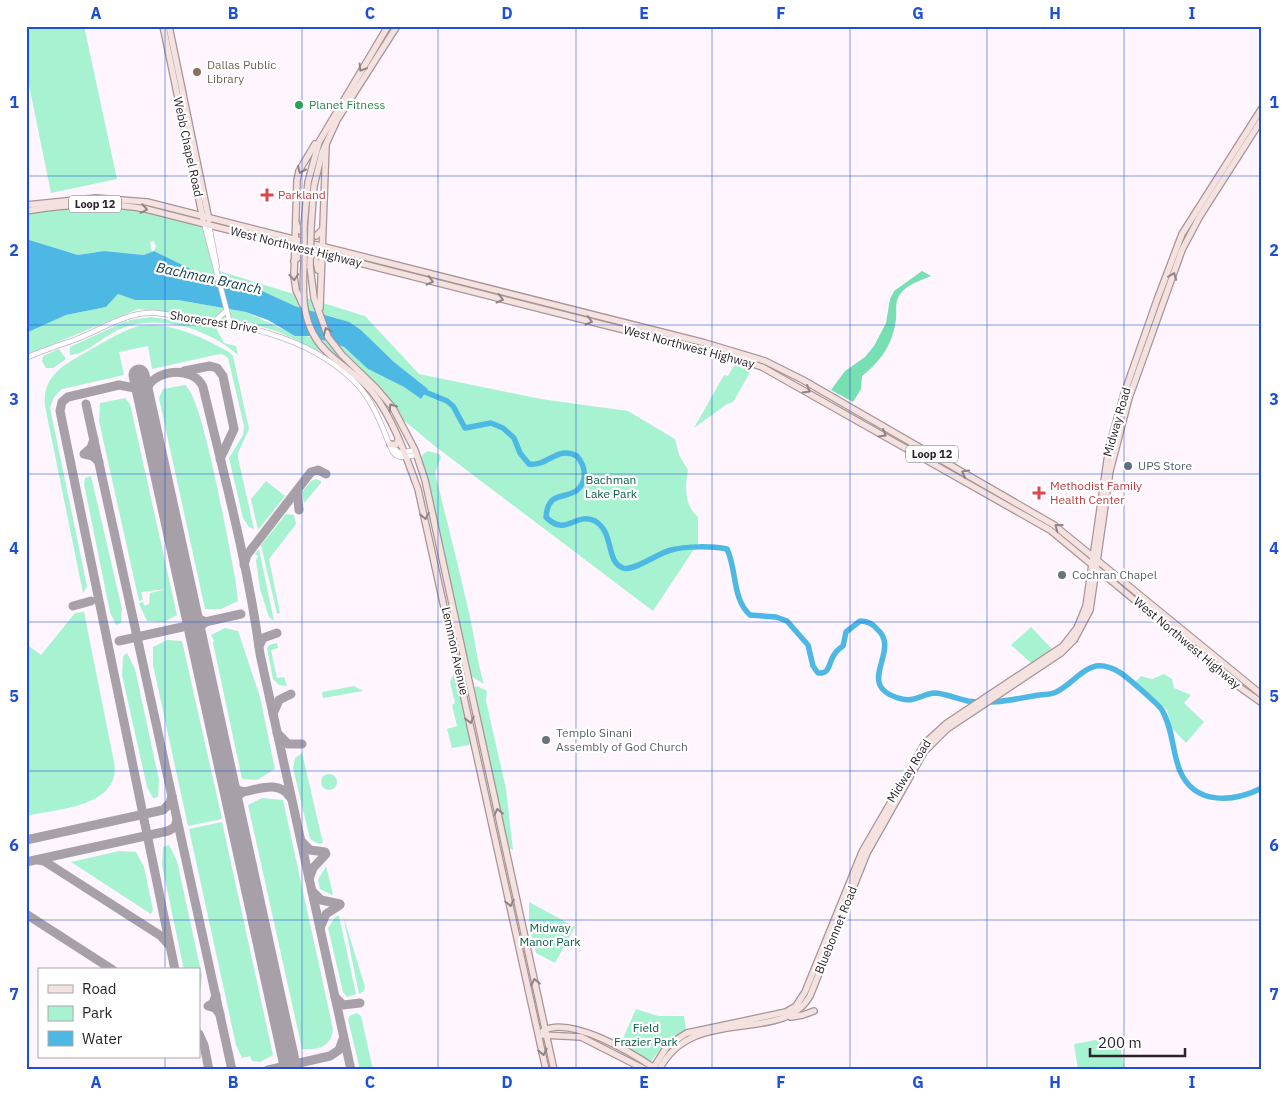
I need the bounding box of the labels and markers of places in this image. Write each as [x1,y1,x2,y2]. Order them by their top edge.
place label: Dallas Public Library [207,57,276,86]
marker: Dallas Public Library [191,66,203,78]
place label: Planet Fitness [309,97,385,112]
marker: Planet Fitness [293,99,305,111]
place label: Parkland [278,187,326,202]
marker: Parkland [260,188,274,202]
place label: UPS Store [1138,458,1192,473]
marker: UPS Store [1122,460,1134,472]
place label: Methodist Family Health Center [1050,478,1142,507]
marker: Methodist Family Health Center [1032,486,1046,500]
place label: Cochran Chapel [1072,567,1157,582]
marker: Cochran Chapel [1056,569,1068,581]
place label: Templo Sinani Assembly of God Church [556,725,688,754]
marker: Templo Sinani Assembly of God Church [540,734,552,746]

